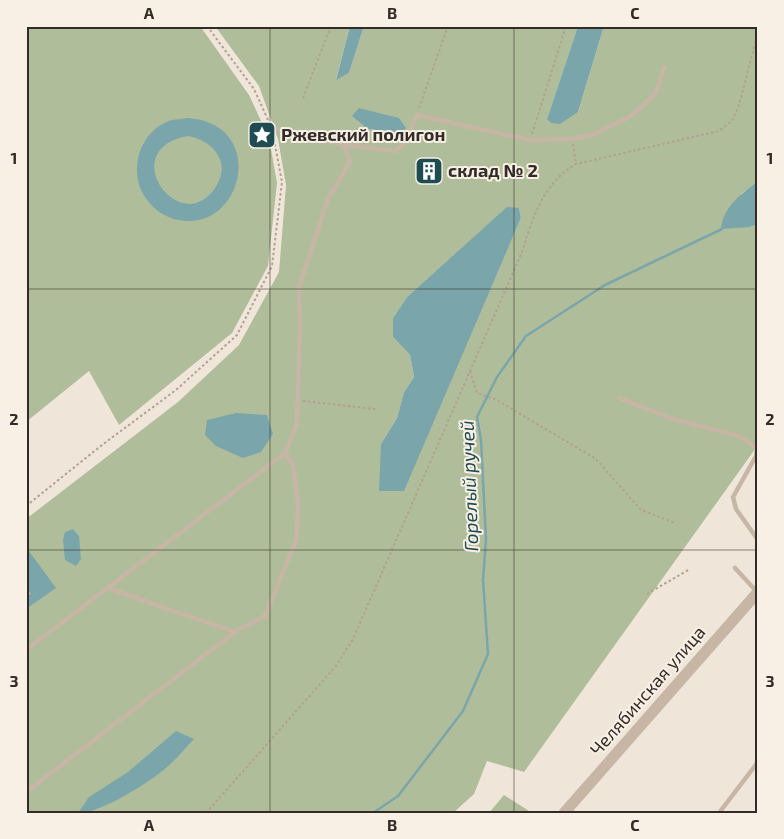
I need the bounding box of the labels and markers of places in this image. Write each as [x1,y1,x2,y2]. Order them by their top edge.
place icon: Ржевский полигон [247,120,277,150]
place label: Ржевский полигон [281,123,445,145]
building icon: склад № 2 [414,156,444,186]
place label: склад № 2 [448,159,538,181]

